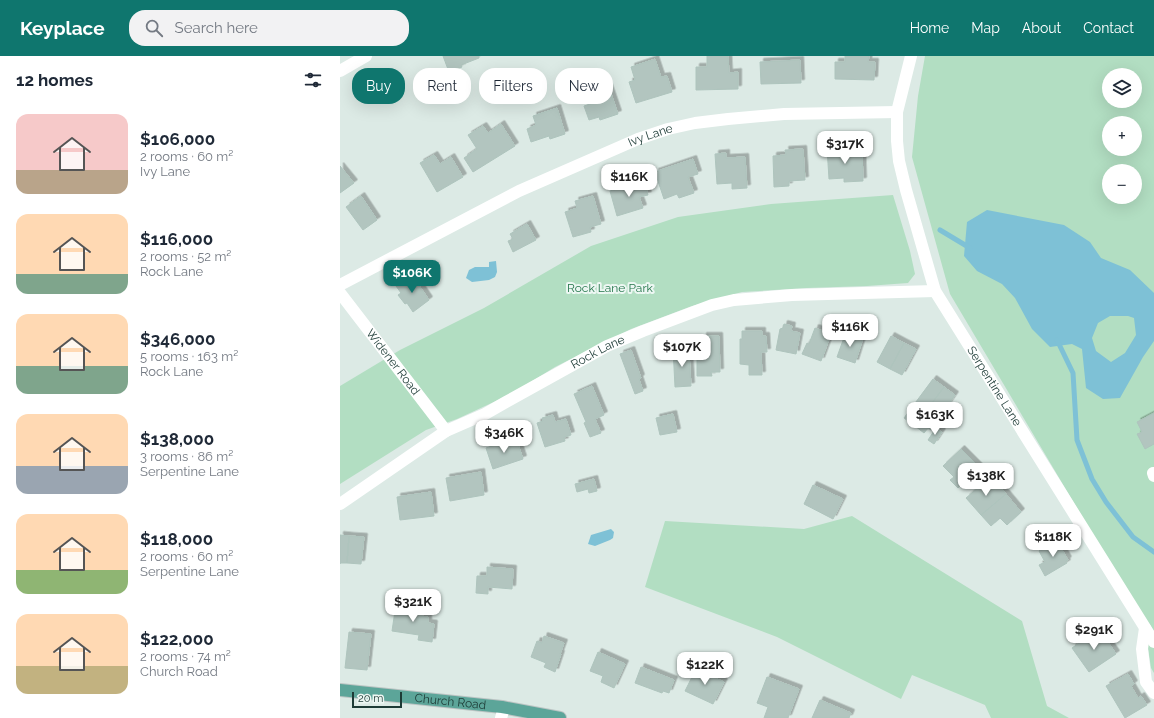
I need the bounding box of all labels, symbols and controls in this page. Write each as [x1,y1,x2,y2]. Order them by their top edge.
search box [129,10,409,46]
text: Keyplace [20,17,105,39]
icon: search [143,17,165,39]
text: Search here [175,19,258,37]
text: Home [910,20,949,36]
text: Map [971,20,1000,36]
text: About [1022,20,1061,36]
text: Contact [1083,20,1134,36]
chip: Buy [352,68,405,104]
chip: Rent [413,68,471,104]
chip: Filters [479,68,547,104]
chip: New [555,68,613,104]
map controls [1102,68,1142,204]
button: layers [1102,68,1142,108]
icon: filters [302,69,324,91]
text: 12 homes [16,70,93,90]
button: + [1102,116,1142,156]
street label: Ivy Lane [626,121,674,149]
text: $106,000 [140,129,215,149]
icon: home [48,130,96,178]
pin: $317K [817,131,873,165]
text: $317K [826,136,864,151]
text: 2 rooms · 60 m² [140,149,233,164]
text: Ivy Lane [140,164,190,179]
pin: $116K [601,164,657,198]
button: − [1102,164,1142,204]
text: $116K [610,169,648,184]
text: $116,000 [140,229,213,249]
icon: home [48,230,96,278]
text: 2 rooms · 52 m² [140,249,231,264]
pin: $106K [384,260,440,294]
text: Rock Lane [140,264,203,279]
text: $106K [392,265,432,280]
park label: Rock Lane Park [567,281,654,295]
pin: $116K [822,314,878,348]
text: $116K [831,319,869,334]
street label: Widener Road [363,326,423,398]
text: $346,000 [140,329,215,349]
icon: home [48,330,96,378]
street label: Rock Lane [569,333,627,372]
pin: $107K [654,334,710,368]
text: $107K [663,339,701,354]
street label: Serpentine Lane [964,344,1025,429]
text: 5 rooms · 163 m² [140,349,238,364]
text: Rock Lane [140,364,203,379]
pin: $163K [907,402,963,436]
text: $163K [916,407,954,422]
pin: $346K [476,420,532,454]
text: $346K [484,425,524,440]
text: $138,000 [140,429,214,449]
icon: home [48,430,96,478]
text: 3 rooms · 86 m² [140,449,233,464]
pin: $138K [958,463,1014,497]
text: Serpentine Lane [140,464,239,479]
text: $138K [967,468,1005,483]
pin: $118K [1025,524,1081,558]
text: $118,000 [140,529,213,549]
text: $118K [1034,529,1072,544]
icon: home [48,530,96,578]
text: 2 rooms · 60 m² [140,549,233,564]
text: Serpentine Lane [140,564,239,579]
pin: $321K [385,589,441,623]
text: $321K [394,594,432,609]
pin: $291K [1066,617,1122,651]
text: $291K [1075,622,1113,637]
text: $122,000 [140,629,214,649]
icon: home [48,630,96,678]
text: 2 rooms · 74 m² [140,649,231,664]
pin: $122K [677,652,733,686]
text: $122K [686,657,724,672]
text: Church Road [140,664,218,679]
scale bar [352,690,402,709]
street label: Church Road [414,691,487,712]
text: 20 m [358,692,383,705]

